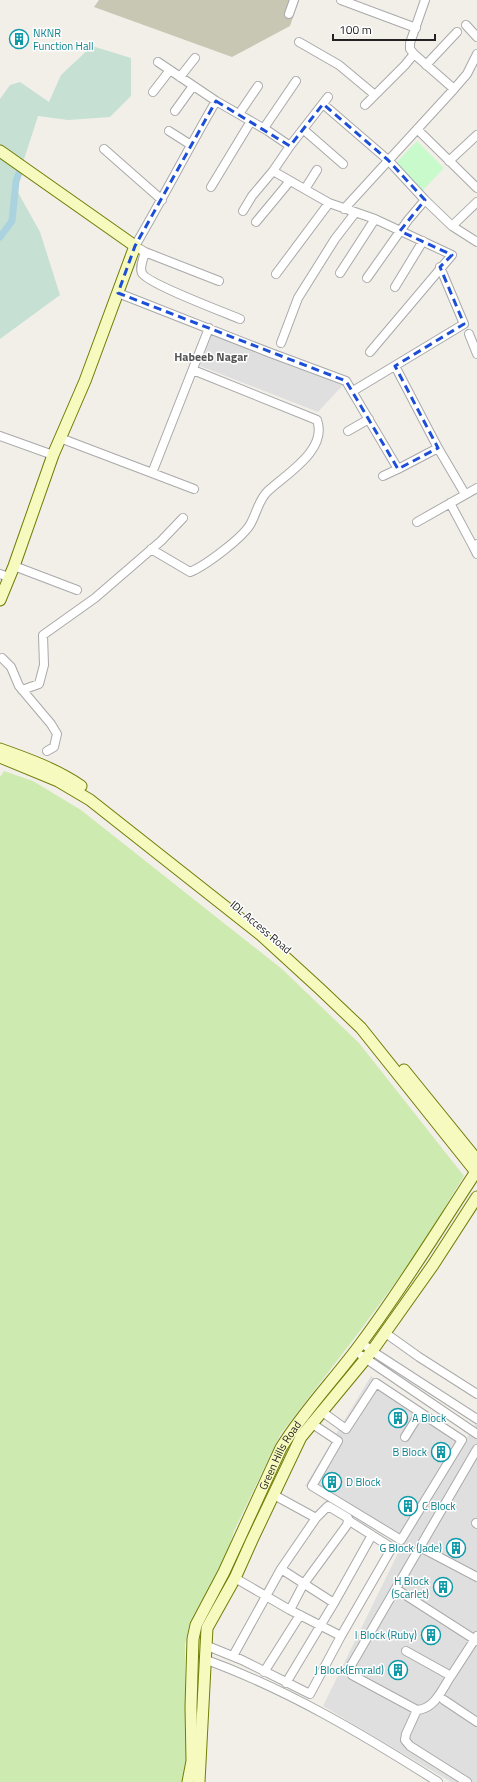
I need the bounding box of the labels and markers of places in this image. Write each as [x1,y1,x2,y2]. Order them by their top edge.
place label: NKNR Function Hall [33,25,94,54]
building icon: NKNR Function Hall [8,28,30,50]
building icon: A Block [387,1407,409,1429]
place label: A Block [412,1410,447,1426]
building icon: B Block [430,1441,452,1463]
place label: B Block [393,1444,428,1460]
building icon: D Block [321,1471,343,1493]
place label: D Block [346,1474,381,1490]
building icon: C Block [397,1495,419,1517]
place label: C Block [422,1498,456,1514]
building icon: G Block (Jade) [445,1537,467,1559]
place label: G Block (Jade) [379,1540,442,1556]
place label: H Block (Scarlet) [391,1573,430,1602]
building icon: H Block (Scarlet) [432,1576,454,1598]
building icon: I Block (Ruby) [420,1624,442,1646]
place label: I Block (Ruby) [355,1627,417,1643]
building icon: J Block(Emrald) [387,1659,409,1681]
place label: J Block(Emrald) [314,1662,384,1678]

